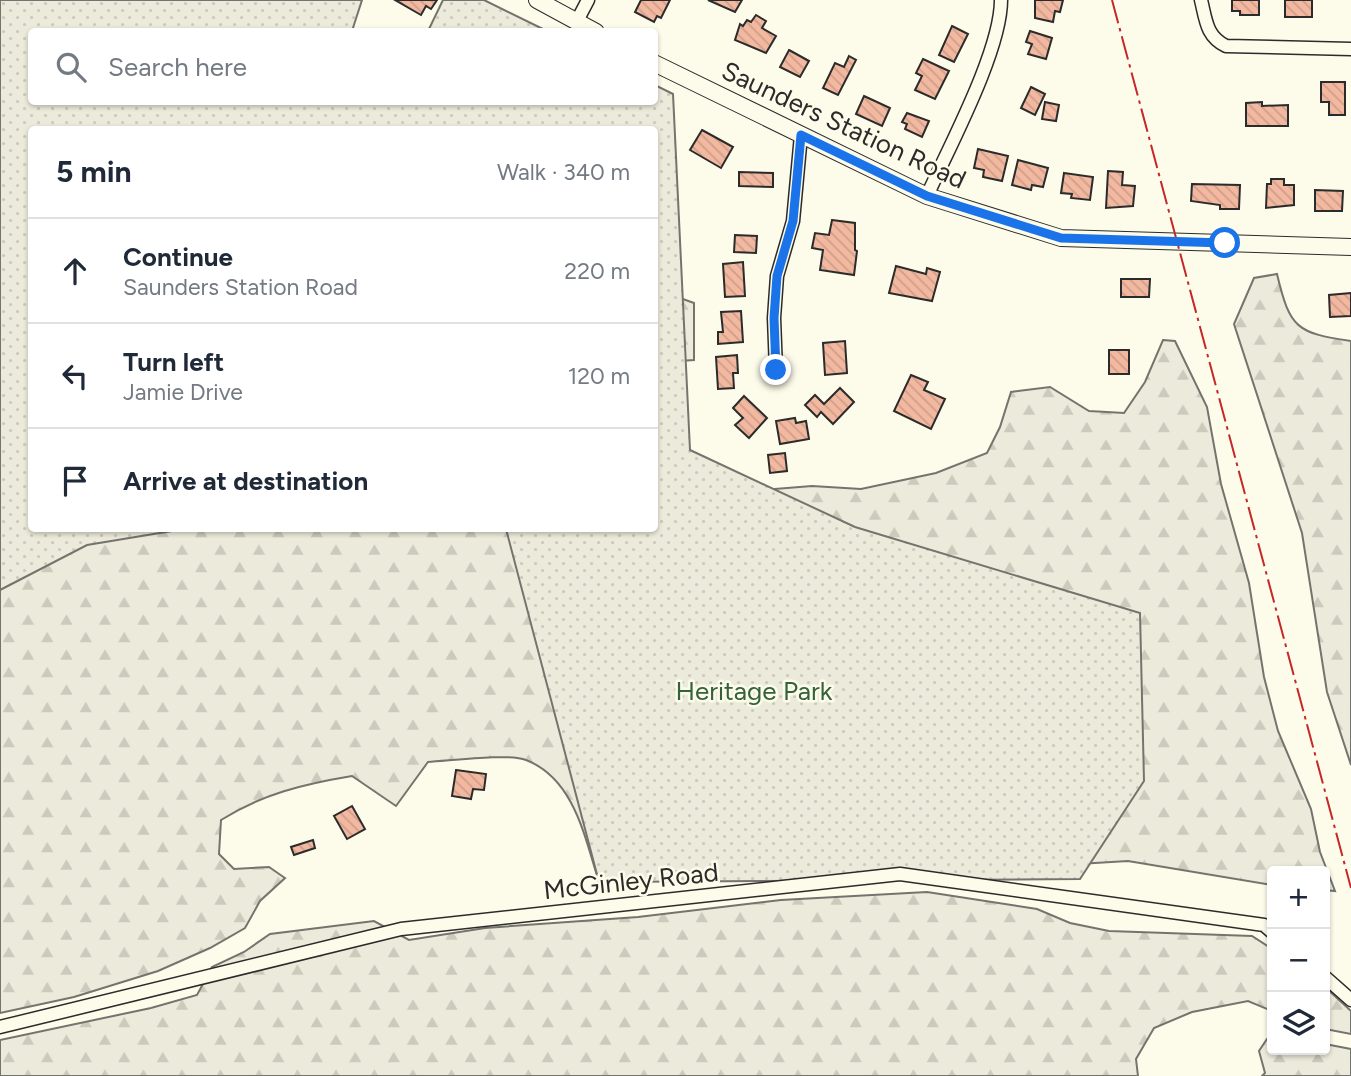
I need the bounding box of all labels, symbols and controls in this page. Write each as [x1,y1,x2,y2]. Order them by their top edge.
search box [28,28,658,105]
icon: search [52,48,90,86]
text: Search here [108,51,247,83]
street label: Saunders Station Road [717,54,971,196]
text: 5 min [56,153,132,190]
text: Walk · 340 m [497,158,630,186]
route start [1209,227,1240,258]
text: Continue [123,241,233,273]
icon: ahead [56,252,94,290]
text: 220 m [564,257,630,285]
text: Saunders Station Road [123,273,358,301]
text: Turn left [123,346,224,378]
route end [760,354,791,385]
icon: left [56,357,94,395]
text: 120 m [568,362,630,390]
text: Jamie Drive [123,378,243,406]
icon: arrive [56,462,94,500]
text: Arrive at destination [123,465,368,497]
park label: Heritage Park [676,675,833,707]
street label: McGinley Road [542,856,720,906]
map controls [1267,866,1330,1055]
button: + [1267,866,1330,929]
button: − [1267,929,1330,992]
button: layers [1267,992,1330,1055]

